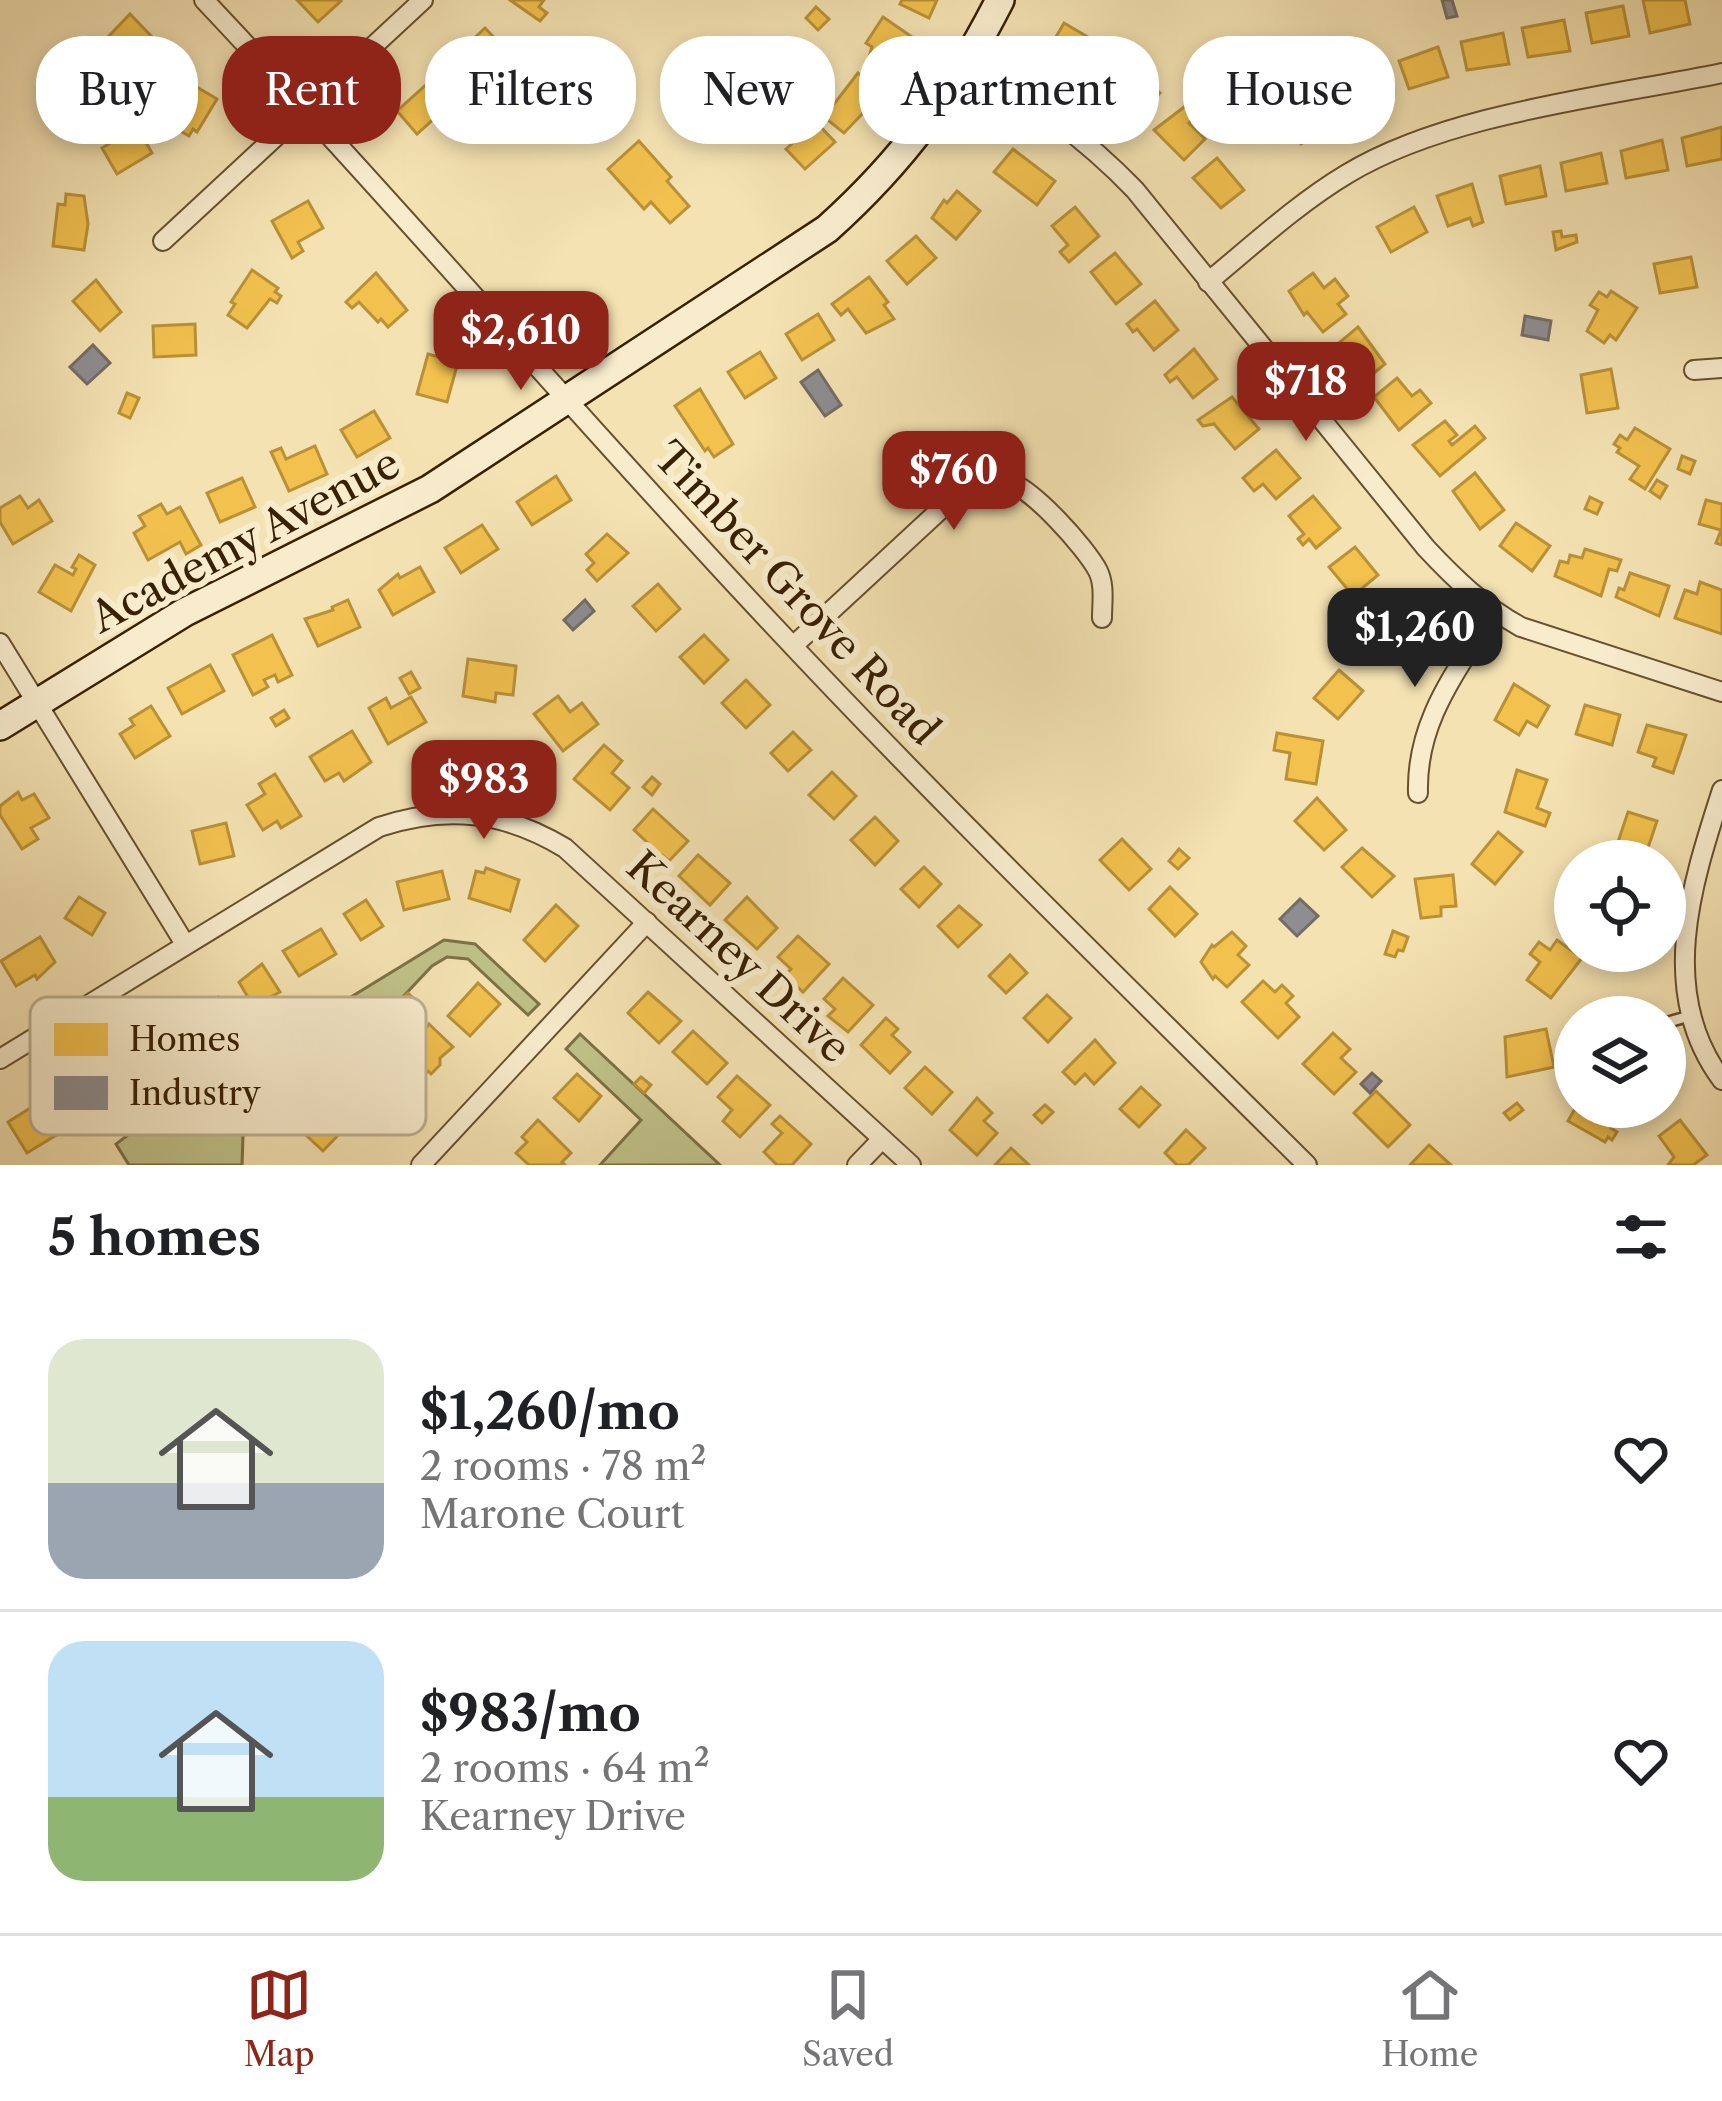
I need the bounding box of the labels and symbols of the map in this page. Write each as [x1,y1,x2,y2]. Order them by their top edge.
pin: $2,610 [423,291,619,393]
pin: $718 [1235,342,1377,444]
street label: Timber Grove Road [643,431,951,755]
pin: $760 [883,431,1025,533]
street label: Academy Avenue [81,437,408,644]
pin: $1,260 [1317,588,1513,690]
pin: $983 [413,740,555,842]
street label: Kearney Drive [617,840,861,1074]
legend [30,997,426,1135]
text: Homes [129,1019,240,1060]
text: Industry [129,1073,261,1114]

